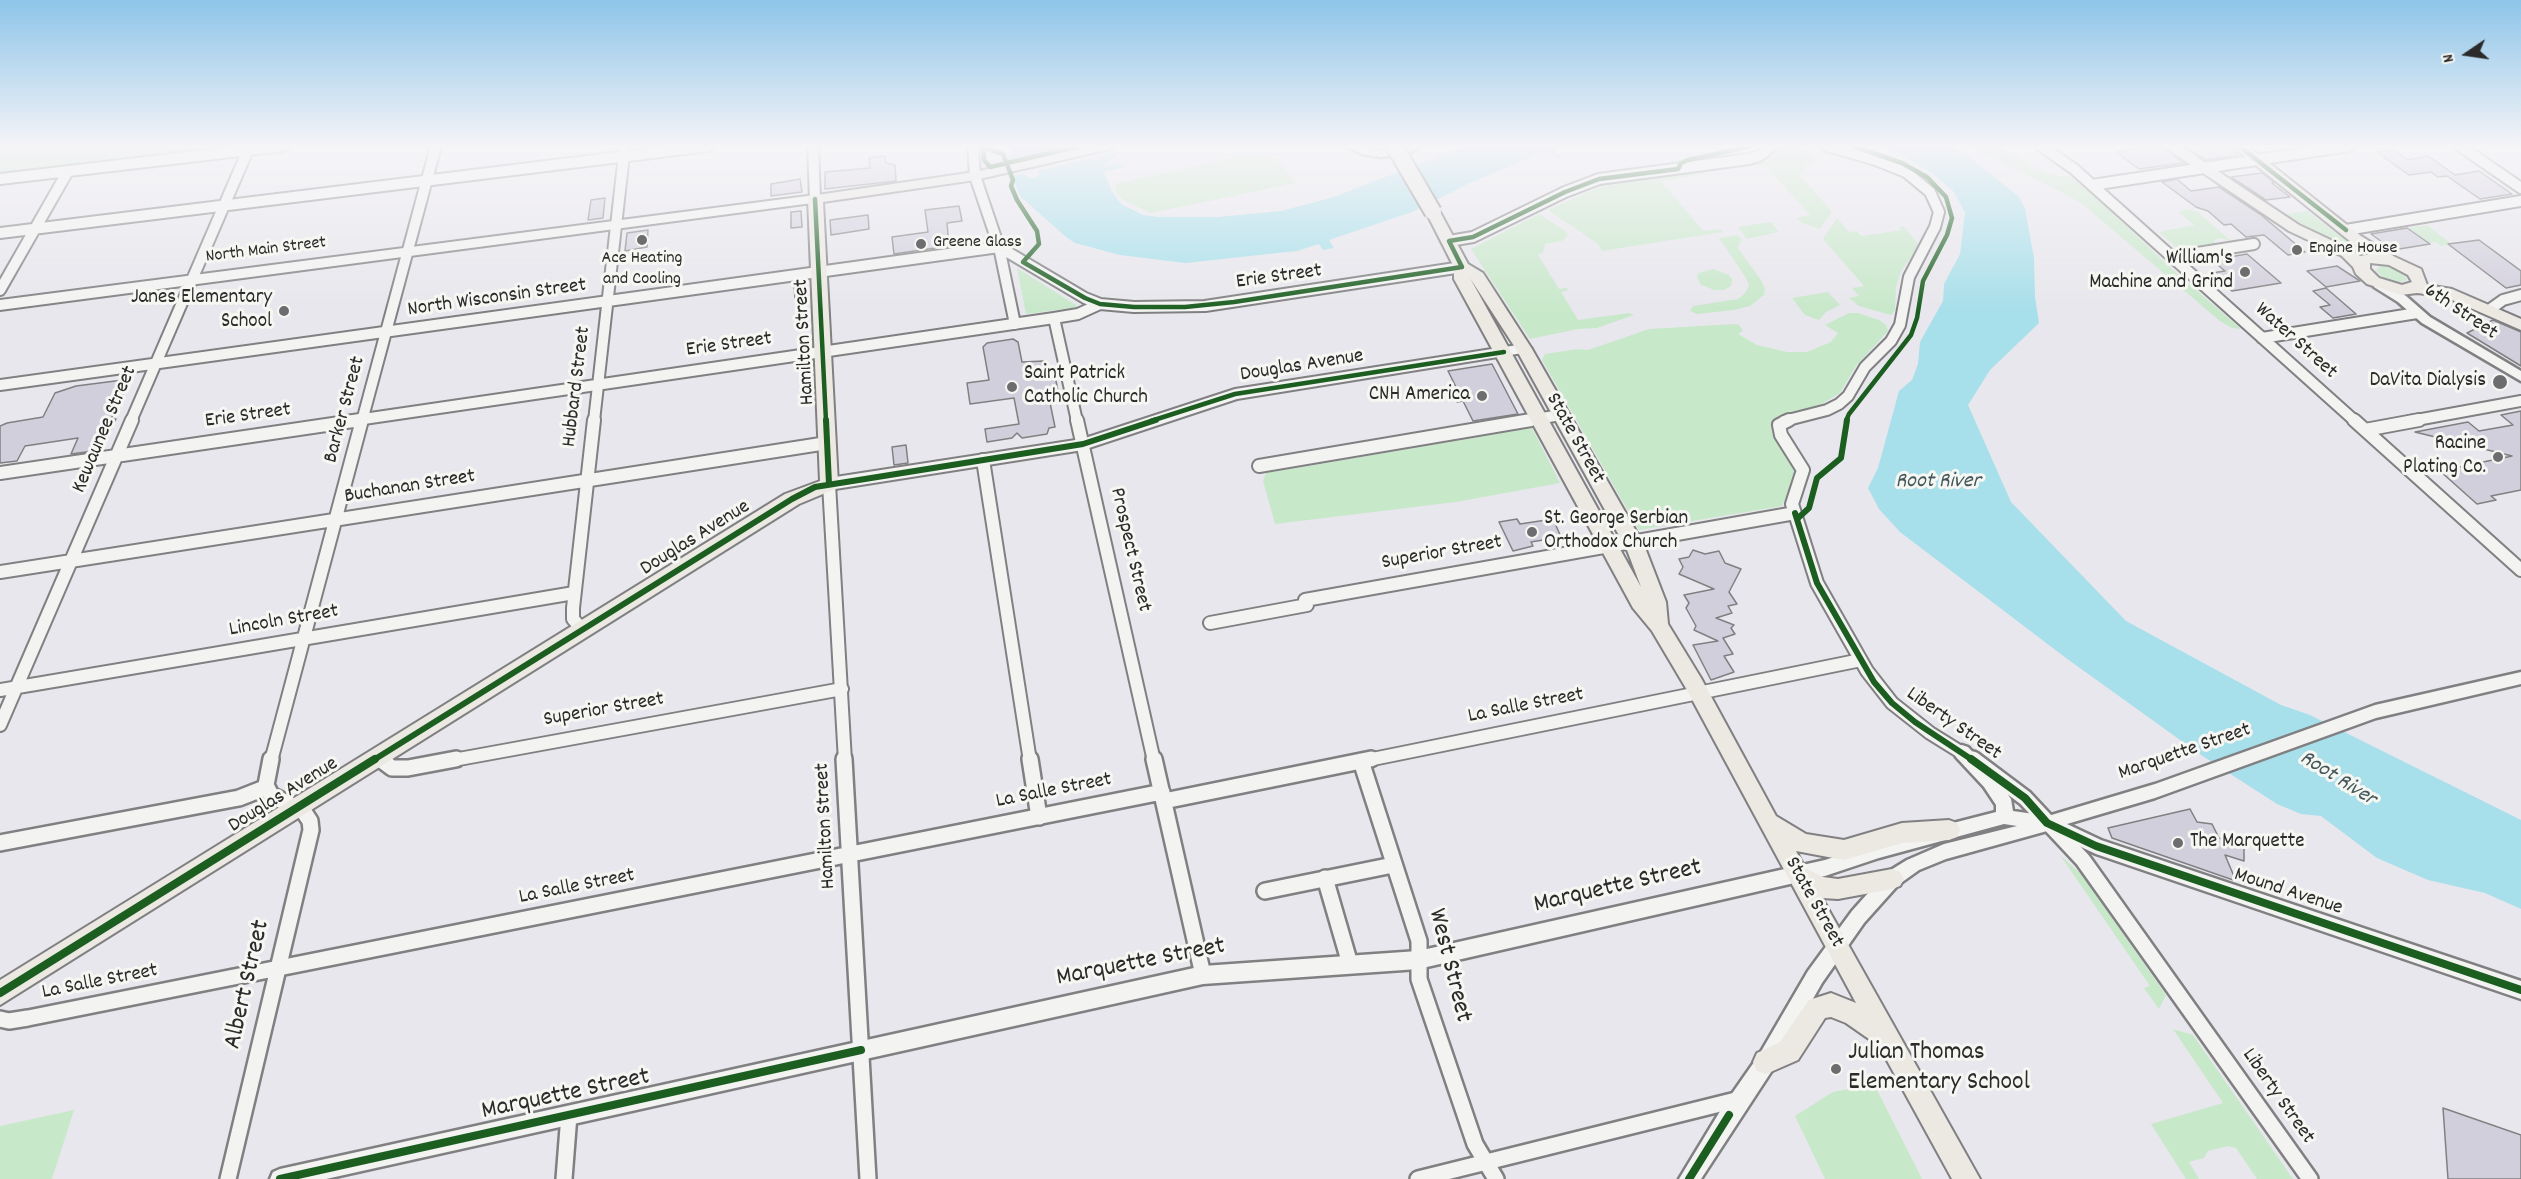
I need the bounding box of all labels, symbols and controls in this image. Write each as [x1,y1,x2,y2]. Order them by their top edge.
north arrow [2437,24,2497,84]
text: N [2437,52,2461,65]
street label: North Main Street [205,233,327,269]
marker: Ace Heating and Cooling [635,233,649,247]
place label: Greene Glass [933,233,1022,255]
marker: Greene Glass [914,237,928,251]
place label: Engine House [2309,239,2398,261]
marker: Engine House [2290,243,2304,257]
place label: William's Machine and Grind [2089,247,2233,297]
place label: Ace Heating and Cooling [602,249,682,292]
street label: Erie Street [1235,260,1323,296]
marker: William's Machine and Grind [2238,265,2252,279]
street label: North Wisconsin Street [406,274,588,324]
street label: Hamilton Street [790,278,822,406]
street label: 6th Street [2418,279,2502,347]
place label: Janes Elementary School [131,286,272,336]
street label: Water Street [2248,298,2342,386]
marker: Janes Elementary School [277,304,291,318]
street label: Hubbard Street [558,325,598,449]
street label: Erie Street [685,328,773,364]
street label: Douglas Avenue [1239,345,1365,389]
street label: Barker Street [320,354,372,466]
place label: Saint Patrick Catholic Church [1024,362,1148,412]
street label: Kewaunee Street [68,363,144,497]
place label: DaVita Dialysis [2369,369,2486,395]
marker: DaVita Dialysis [2491,373,2509,391]
marker: Saint Patrick Catholic Church [1005,380,1019,394]
place label: CNH America [1369,383,1470,409]
marker: CNH America [1475,389,1489,403]
street label: State Street [1539,389,1609,489]
street label: Erie Street [204,399,292,435]
place label: Racine Plating Co. [2403,432,2486,482]
marker: Racine Plating Co. [2491,450,2505,464]
street label: Buchanan Street [343,465,477,511]
water label: Root River [1895,470,1981,496]
street label: Prospect Street [1102,486,1156,614]
street label: Douglas Avenue [637,495,755,583]
place label: St. George Serbian Orthodox Church [1544,507,1688,557]
marker: St. George Serbian Orthodox Church [1525,525,1539,539]
street label: Superior Street [1380,531,1504,577]
street label: Lincoln Street [227,600,341,644]
street label: La Salle Street [1466,683,1586,731]
street label: Liberty Street [1900,683,2006,767]
street label: Superior Street [542,688,666,734]
street label: Marquette Street [2116,719,2254,787]
water label: Root River [2294,746,2380,814]
street label: Douglas Avenue [225,752,343,840]
street label: Hamilton Street [811,762,843,890]
street label: La Salle Street [994,768,1114,816]
place label: The Marquette [2190,830,2304,856]
marker: The Marquette [2171,836,2185,850]
street label: State Street [1778,853,1848,953]
street label: Marquette Street [1531,854,1705,922]
street label: La Salle Street [517,864,637,912]
street label: Mound Avenue [2231,864,2345,922]
street label: West Street [1419,906,1477,1026]
street label: Albert Street [219,917,279,1053]
street label: Marquette Street [1054,932,1228,996]
street label: La Salle Street [40,959,160,1007]
place label: Julian Thomas Elementary School [1848,1038,2030,1100]
street label: Liberty Street [2235,1044,2319,1150]
marker: Julian Thomas Elementary School [1829,1062,1843,1076]
street label: Marquette Street [479,1063,653,1129]

